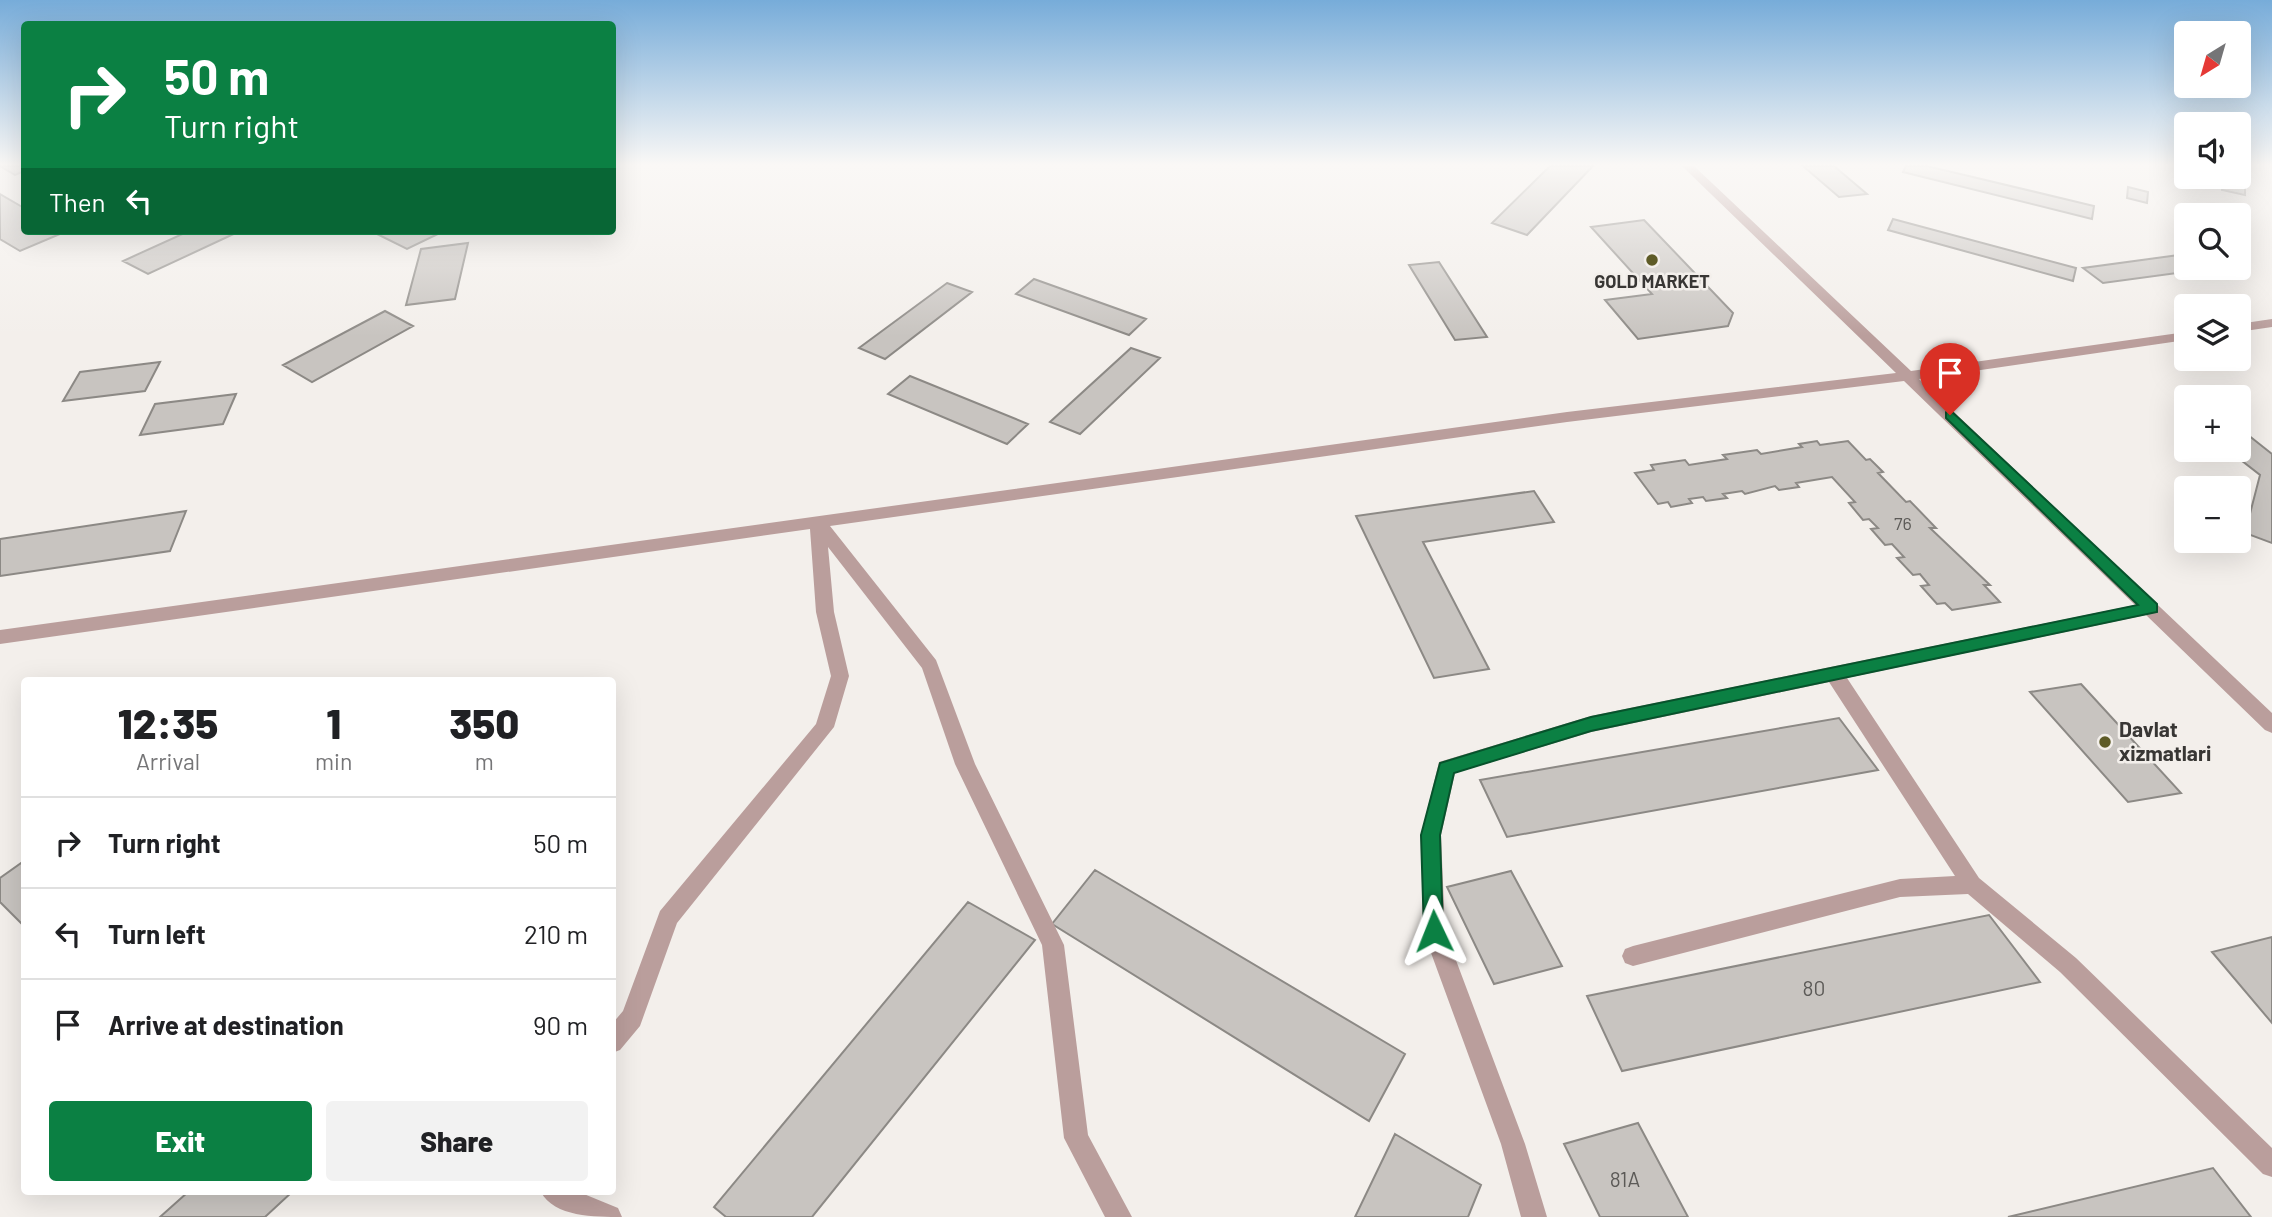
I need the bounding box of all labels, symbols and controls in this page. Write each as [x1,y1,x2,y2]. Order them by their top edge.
north arrow [2174,21,2250,98]
map controls [2174,21,2251,553]
text: 50 m [164,46,269,105]
icon: right [49,49,140,140]
text: Turn right [164,106,299,144]
button: sound [2174,112,2251,189]
icon: left [120,182,158,220]
text: Then [49,186,106,217]
button: search [2174,203,2251,280]
marker: GOLD MARKET [1644,252,1660,268]
place label: GOLD MARKET [1594,270,1710,292]
button: layers [2174,294,2251,371]
pin [1920,343,1980,415]
icon: arrive [1931,354,1969,392]
button: + [2174,385,2251,462]
button: − [2174,476,2251,553]
house number: 76 [1894,512,1912,534]
text: 12:35 [118,697,218,747]
text: 1 [326,697,341,747]
text: 350 [449,697,519,747]
place label: Davlat xizmatlari [2119,716,2211,765]
marker: Davlat xizmatlari [2097,734,2113,750]
text: Arrival [136,747,200,775]
text: min [315,747,352,775]
text: m [475,747,494,775]
icon: right [49,824,87,862]
text: Turn right [108,827,221,858]
text: 50 m [533,827,588,858]
position arrow [1397,894,1471,968]
icon: left [49,915,87,953]
text: Turn left [108,918,206,949]
text: 210 m [524,918,588,949]
house number: 80 [1803,975,1825,1000]
icon: arrive [49,1006,87,1044]
text: Arrive at destination [108,1009,344,1040]
text: 90 m [533,1009,588,1040]
button: Exit [49,1101,312,1181]
button: Share [326,1101,588,1181]
house number: 81A [1610,1166,1640,1191]

